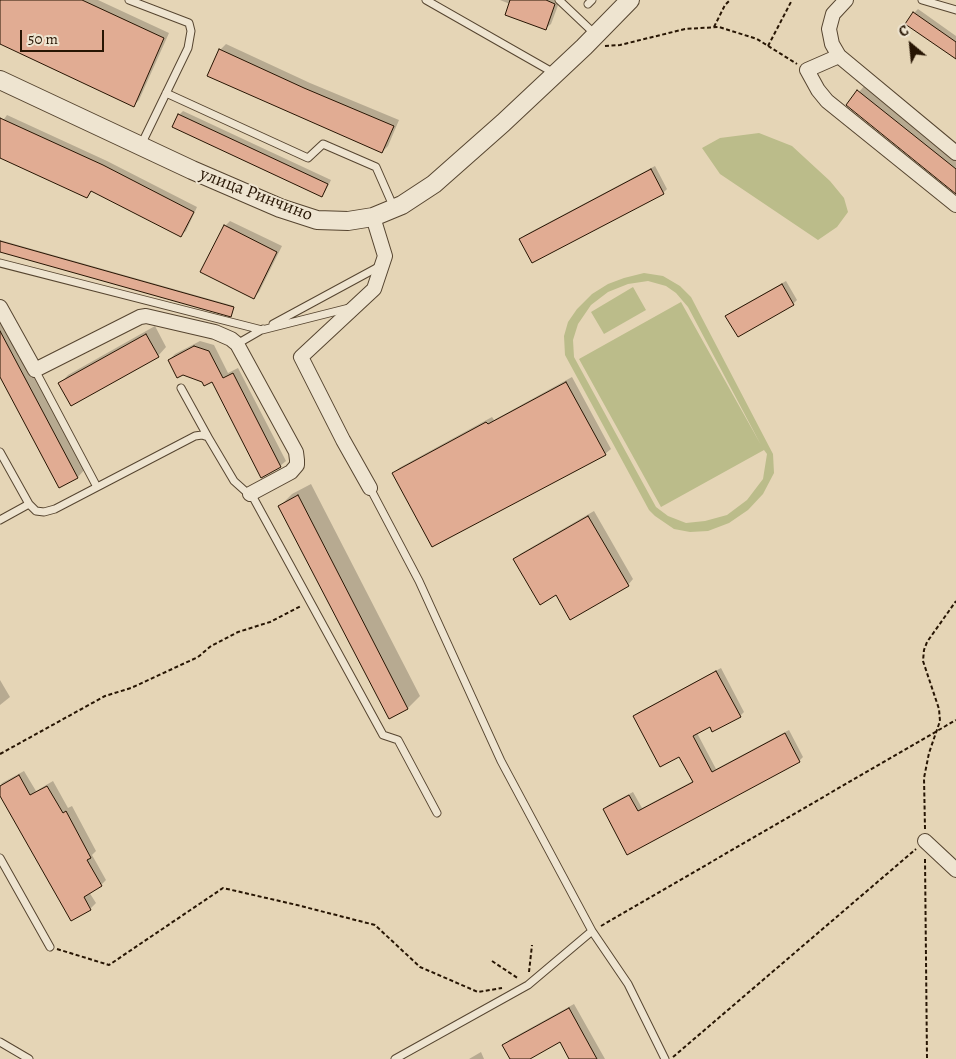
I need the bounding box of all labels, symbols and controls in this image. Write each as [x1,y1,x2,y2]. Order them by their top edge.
scale bar [22,20,106,52]
north arrow [886,20,936,70]
text: С [895,21,912,42]
text: 50 m [28,29,58,49]
street label: улица Ринчино [197,164,315,226]

